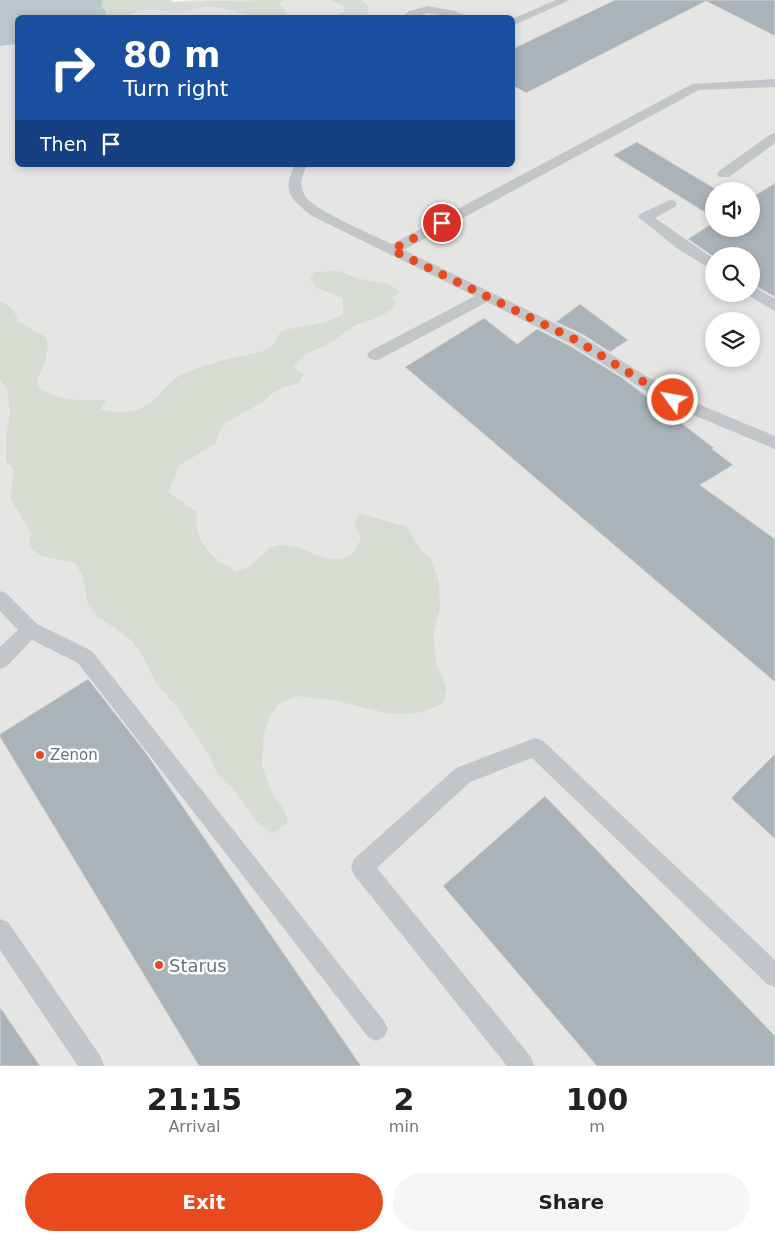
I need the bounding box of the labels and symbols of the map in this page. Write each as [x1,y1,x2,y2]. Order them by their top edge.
pin [421,202,463,244]
position arrow [646,373,698,425]
place label: Zenon [50,746,98,764]
marker: Zenon [34,749,46,761]
place label: Starus [169,955,227,976]
marker: Starus [153,959,165,971]

